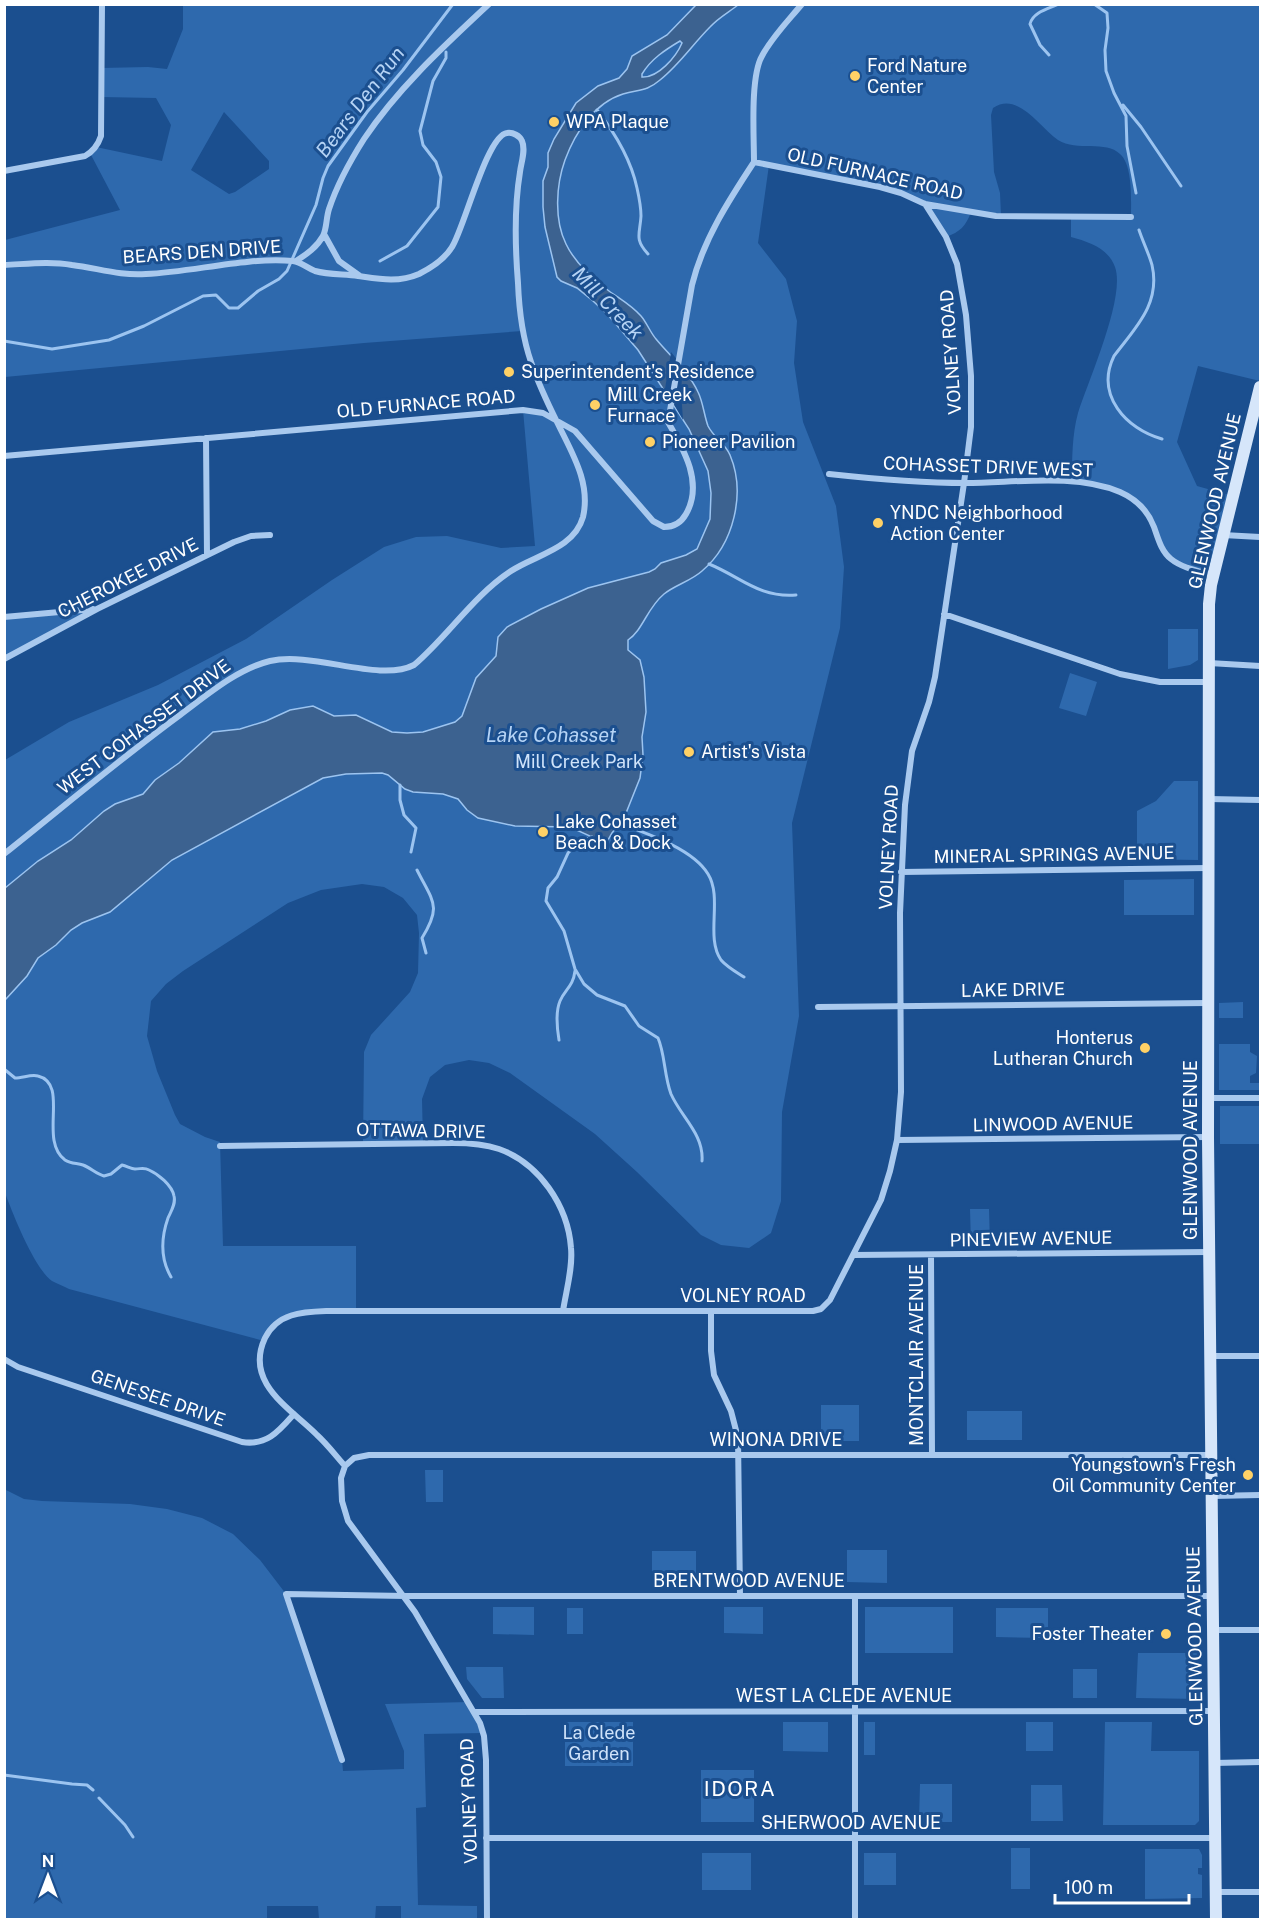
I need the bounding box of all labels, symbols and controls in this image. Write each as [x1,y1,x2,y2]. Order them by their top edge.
water label: Bears Den Run [311,42,409,162]
place label: Ford Nature Center [867,55,967,97]
marker: Ford Nature Center [848,69,862,83]
place label: WPA Plaque [566,111,669,132]
marker: WPA Plaque [547,115,561,129]
street label: OLD FURNACE ROAD [785,143,965,204]
street label: BEARS DEN DRIVE [122,235,282,268]
water label: Mill Creek [567,262,649,344]
street label: VOLNEY ROAD [936,289,965,415]
place label: Superintendent's Residence [521,361,754,382]
marker: Superintendent's Residence [502,365,516,379]
place label: Mill Creek Furnace [607,384,692,426]
street label: OLD FURNACE ROAD [336,385,516,422]
marker: Mill Creek Furnace [588,398,602,412]
street label: GLENWOOD AVENUE [1184,411,1245,591]
place label: Pioneer Pavilion [662,431,795,452]
marker: Pioneer Pavilion [643,435,657,449]
street label: COHASSET DRIVE WEST [882,452,1094,481]
place label: YNDC Neighborhood Action Center [890,502,1063,544]
marker: YNDC Neighborhood Action Center [871,516,885,530]
street label: CHEROKEE DRIVE [54,533,202,622]
street label: WEST COHASSET DRIVE [53,655,234,798]
water label: Lake Cohasset [486,723,617,747]
place label: Artist's Vista [701,741,806,762]
marker: Artist's Vista [682,745,696,759]
park label: Mill Creek Park [515,751,643,772]
street label: VOLNEY ROAD [875,784,902,910]
place label: Lake Cohasset Beach & Dock [555,811,677,853]
marker: Lake Cohasset Beach & Dock [536,825,550,839]
street label: MINERAL SPRINGS AVENUE [933,842,1175,867]
street label: LAKE DRIVE [961,978,1065,1001]
place label: Honterus Lutheran Church [993,1027,1133,1069]
marker: Honterus Lutheran Church [1138,1041,1152,1055]
street label: GLENWOOD AVENUE [1180,1060,1201,1240]
street label: LINWOOD AVENUE [973,1112,1133,1135]
street label: OTTAWA DRIVE [356,1119,486,1142]
street label: PINEVIEW AVENUE [949,1227,1113,1250]
street label: MONTCLAIR AVENUE [906,1264,927,1446]
street label: VOLNEY ROAD [680,1285,806,1306]
street label: GENESEE DRIVE [88,1365,228,1430]
street label: WINONA DRIVE [710,1429,842,1450]
place label: Youngstown's Fresh Oil Community Center [1052,1454,1236,1496]
marker: Youngstown's Fresh Oil Community Center [1241,1468,1255,1482]
street label: GLENWOOD AVENUE [1182,1546,1207,1726]
street label: BRENTWOOD AVENUE [653,1570,845,1591]
place label: Foster Theater [1031,1623,1154,1644]
marker: Foster Theater [1159,1627,1173,1641]
street label: WEST LA CLEDE AVENUE [736,1685,952,1706]
park label: La Clede Garden [563,1722,635,1764]
street label: VOLNEY ROAD [456,1738,481,1864]
district label: IDORA [704,1776,776,1801]
street label: SHERWOOD AVENUE [761,1812,941,1833]
north arrow [18,1846,78,1906]
text: N [42,1852,54,1871]
scale bar [1055,1867,1188,1905]
text: 100 m [1064,1877,1113,1898]

